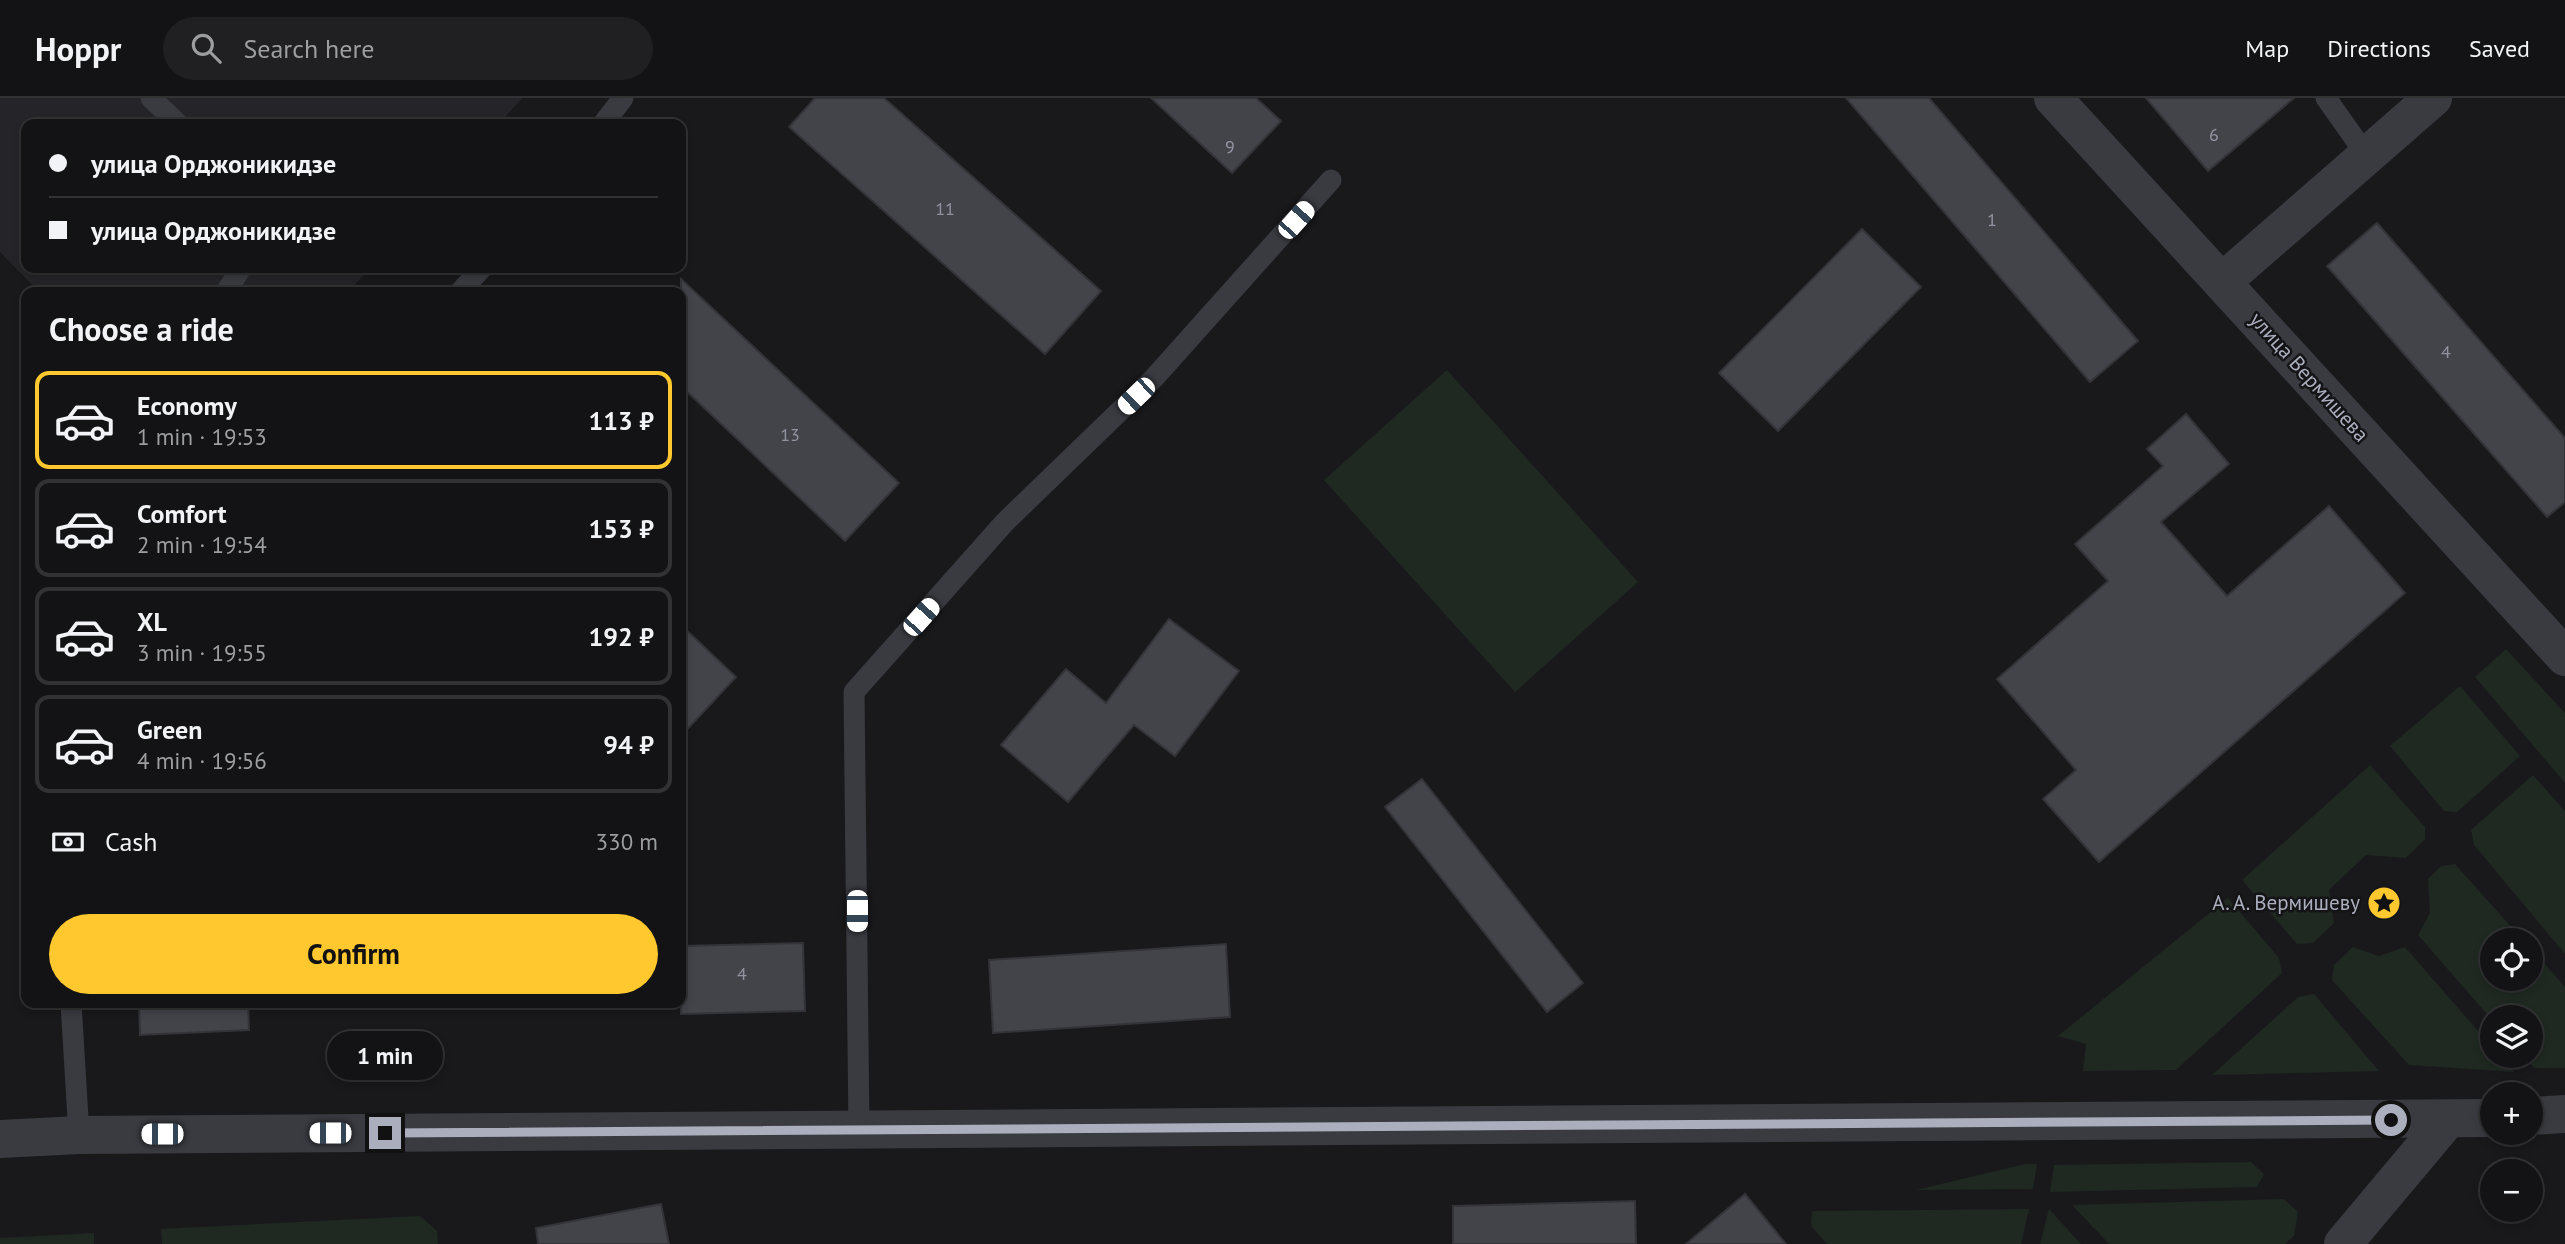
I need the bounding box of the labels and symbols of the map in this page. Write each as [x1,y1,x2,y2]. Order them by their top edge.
house number: 6 [2209,123,2219,146]
house number: 9 [1225,135,1235,158]
house number: 11 [935,197,955,220]
car [1275,197,1318,243]
house number: 1 [1987,208,1997,231]
street label: улица Вермишева [2244,306,2375,447]
house number: 4 [2441,340,2451,363]
car [1114,374,1159,418]
house number: 13 [780,423,800,446]
car [900,594,943,640]
place icon: А. А. Вермишеву [2365,884,2403,922]
place label: А. А. Вермишеву [2212,889,2360,916]
car [847,890,868,932]
house number: 4 [737,962,747,985]
callout: 1 min [327,1032,443,1080]
route start [2375,1104,2407,1136]
route end [369,1117,401,1149]
car [310,1123,352,1144]
car [142,1124,184,1145]

